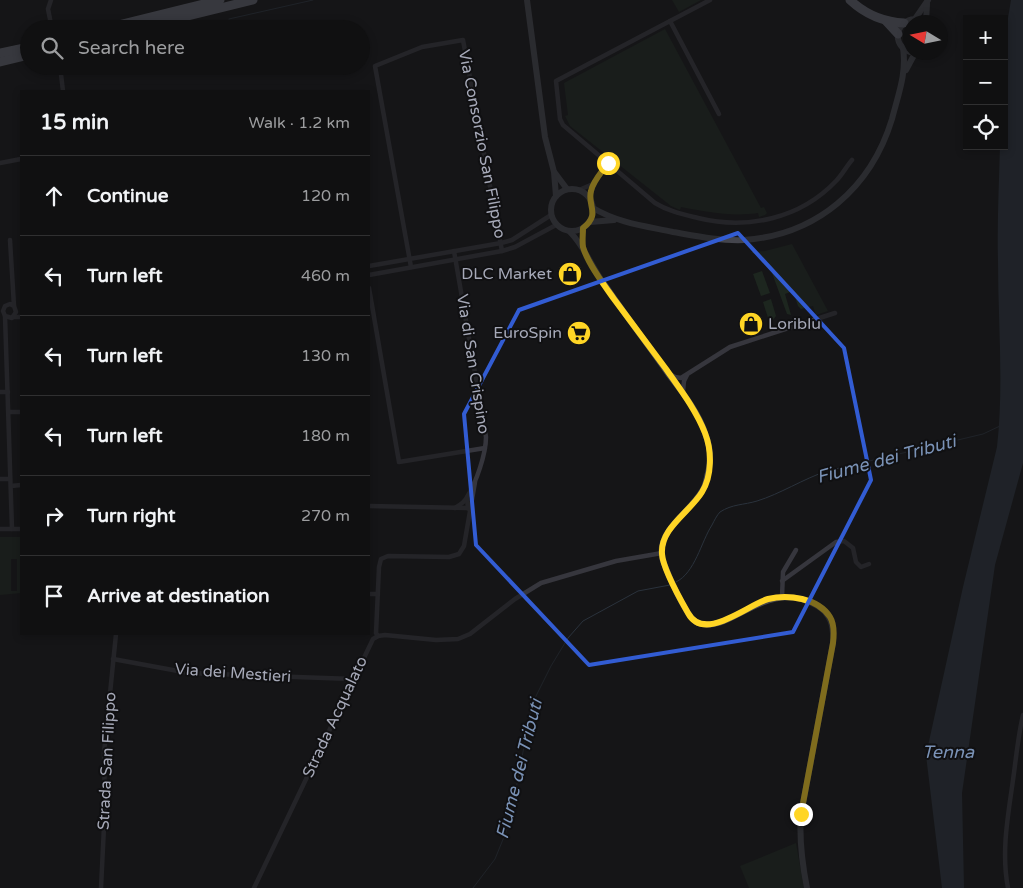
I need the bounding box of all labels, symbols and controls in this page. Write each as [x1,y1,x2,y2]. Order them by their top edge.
north arrow [903,15,948,60]
map controls [963,15,1008,150]
button: + [963,15,1008,60]
search box [20,20,370,75]
icon: search [38,34,66,62]
text: Search here [78,37,185,59]
street label: Via Consorzio San Filippo [454,48,510,240]
button: − [963,60,1008,105]
button: locate [963,105,1008,150]
text: 15 min [40,110,109,135]
text: Walk · 1.2 km [248,113,350,133]
route start [597,152,620,175]
icon: ahead [40,182,68,210]
text: Continue [87,185,169,207]
text: 120 m [301,186,350,206]
shop icon: DLC Market [557,261,583,287]
icon: left [40,262,68,290]
place label: DLC Market [461,264,552,284]
text: Turn left [87,265,163,287]
text: 460 m [301,266,350,286]
street label: Via di San Crispino [452,293,494,435]
shop icon: Loriblu [738,311,764,337]
place label: Loriblu [768,314,821,334]
supermarket icon: EuroSpin [566,320,592,346]
place label: EuroSpin [493,323,562,343]
icon: left [40,342,68,370]
text: Turn left [87,345,163,367]
text: 130 m [301,346,350,366]
icon: left [40,422,68,450]
text: Turn left [87,425,163,447]
text: 180 m [301,426,350,446]
water label: Fiume dei Tributi [814,429,960,488]
icon: right [40,502,68,530]
text: Turn right [87,505,175,527]
text: 270 m [301,506,350,526]
icon: arrive [40,582,68,610]
text: Arrive at destination [87,585,270,607]
street label: Strada Acqualato [298,653,372,781]
street label: Via dei Mestieri [174,659,292,687]
street label: Strada San Filippo [93,691,121,831]
water label: Fiume dei Tributi [491,694,548,841]
water label: Tenna [922,741,975,763]
route end [790,803,813,826]

